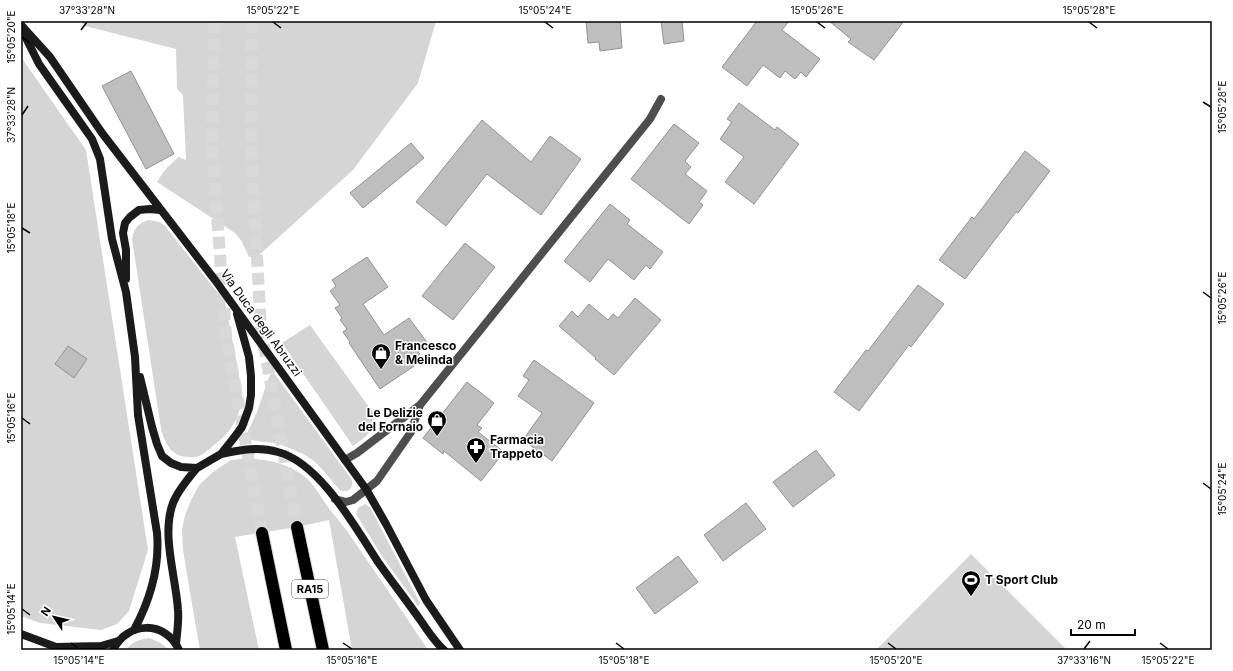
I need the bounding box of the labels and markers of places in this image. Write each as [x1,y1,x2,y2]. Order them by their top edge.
place label: Francesco & Melinda [395,338,456,367]
shop icon: Francesco & Melinda [370,342,392,370]
place label: Le Delizie del Fornaio [358,405,423,434]
shop icon: Le Delizie del Fornaio [426,409,448,437]
place label: Farmacia Trappeto [490,432,544,461]
pharmacy icon: Farmacia Trappeto [465,436,487,464]
sports icon: T Sport Club [960,569,982,597]
place label: T Sport Club [985,572,1059,587]

